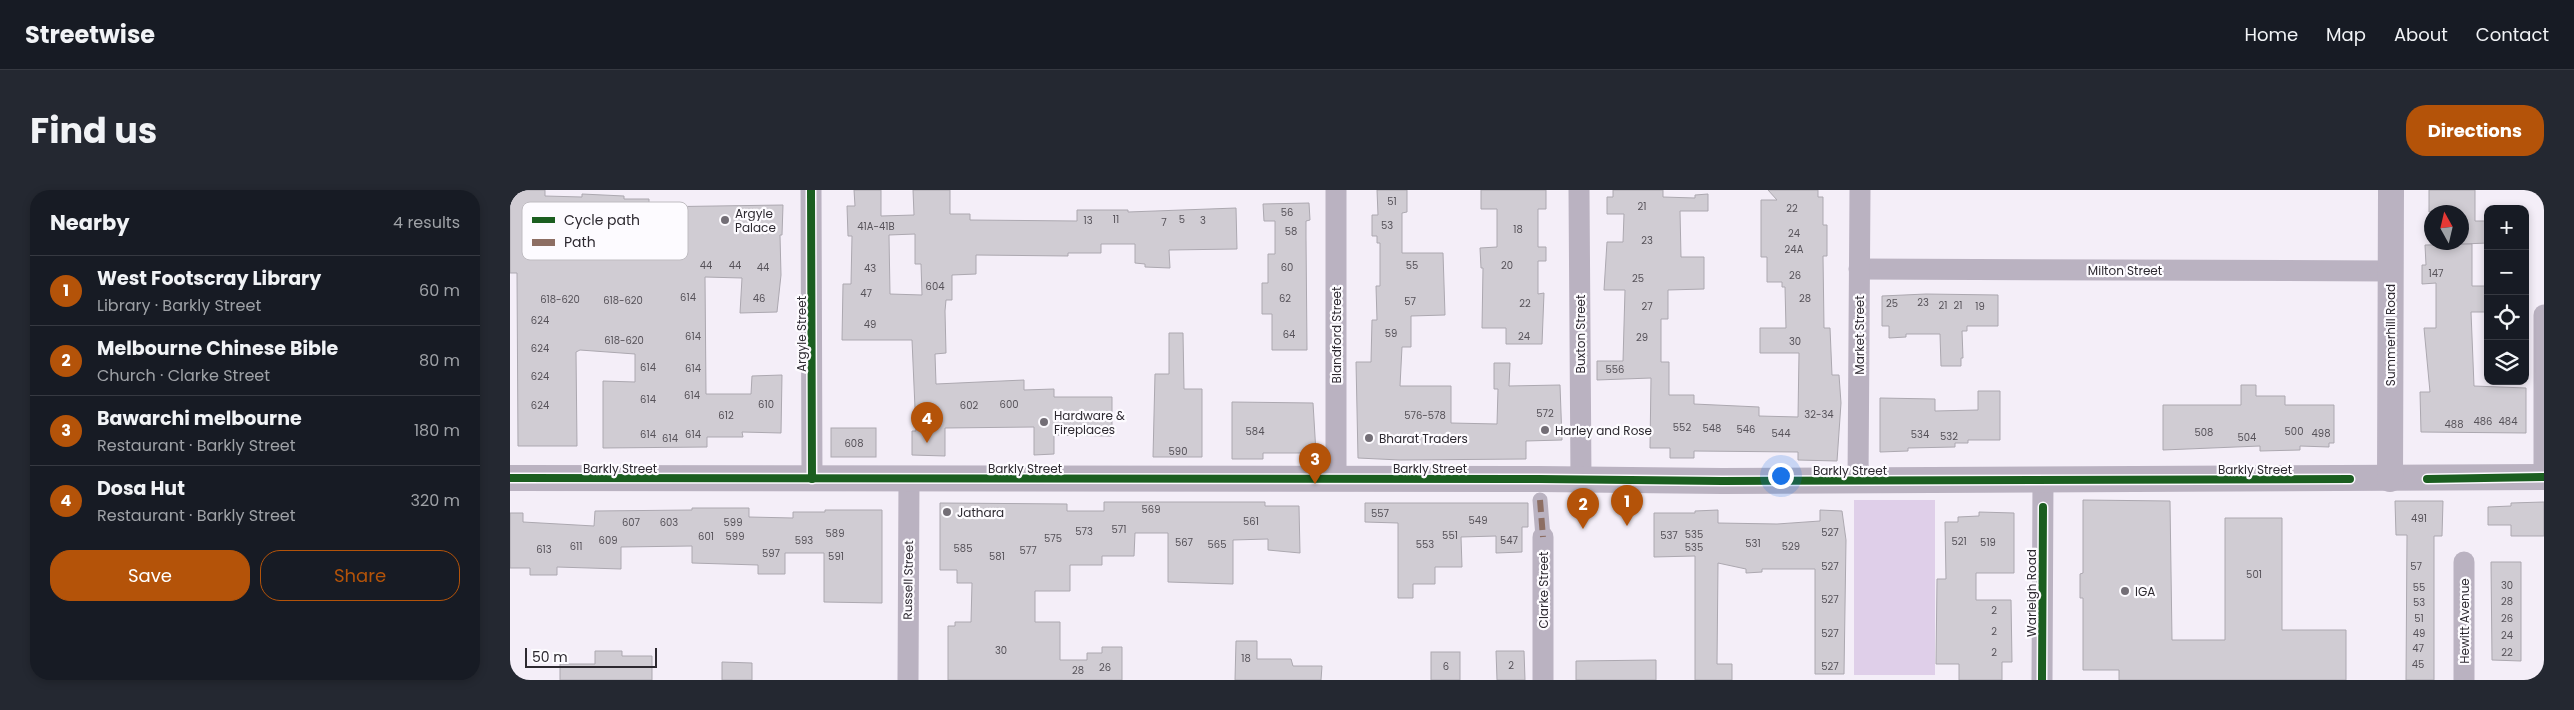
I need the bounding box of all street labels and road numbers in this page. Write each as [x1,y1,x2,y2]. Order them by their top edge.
street label: Milton Street [2088,262,2162,279]
street label: Summerhill Road [2382,284,2399,386]
street label: Blandford Street [1328,287,1345,383]
street label: Buxton Street [1572,295,1589,373]
street label: Market Street [1851,295,1868,375]
street label: Argyle Street [793,296,810,372]
street label: Barkly Street [583,460,657,477]
street label: Barkly Street [988,460,1062,477]
street label: Barkly Street [1393,460,1467,477]
street label: Barkly Street [2218,461,2292,478]
street label: Barkly Street [1813,462,1887,479]
street label: Russell Street [899,540,917,620]
street label: Warleigh Road [2023,549,2040,637]
street label: Clarke Street [1535,552,1552,628]
street label: Hewitt Avenue [2456,578,2473,664]

